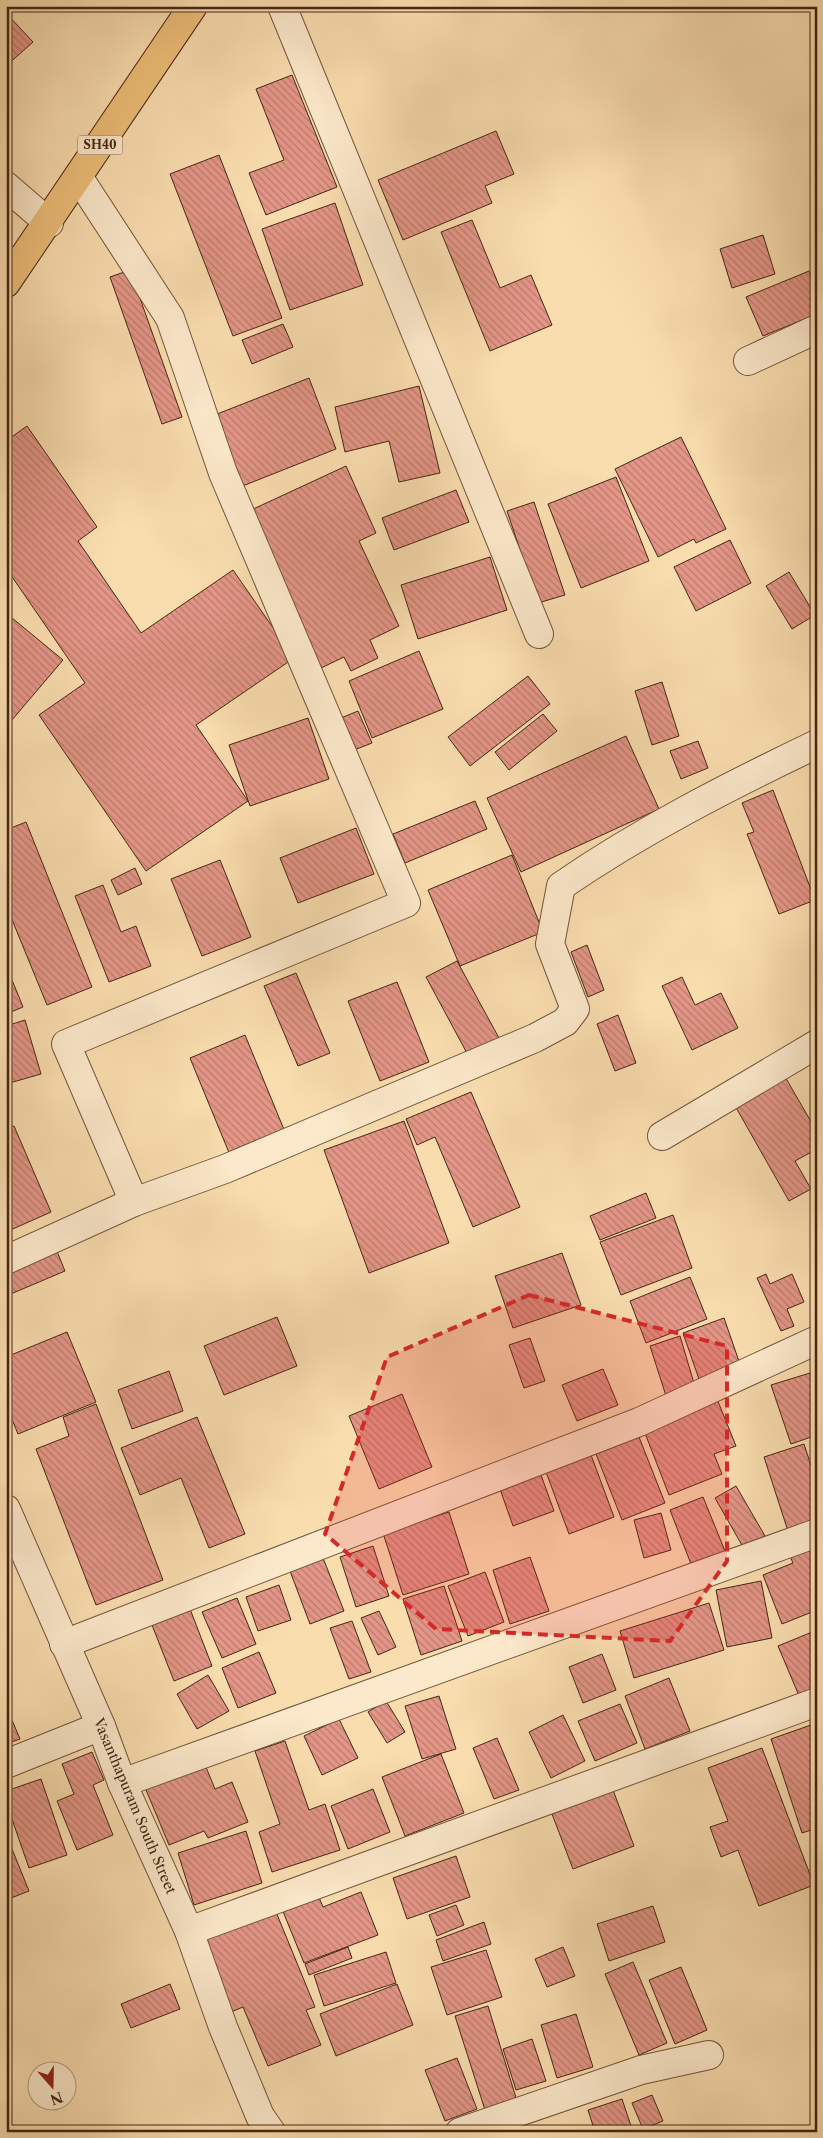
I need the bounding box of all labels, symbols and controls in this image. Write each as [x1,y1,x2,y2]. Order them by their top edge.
road number: SH40 [78,136,122,154]
street label: Vasanthapuram South Street [89,1714,180,1897]
north arrow [28,2060,78,2110]
text: N [48,2088,65,2109]

